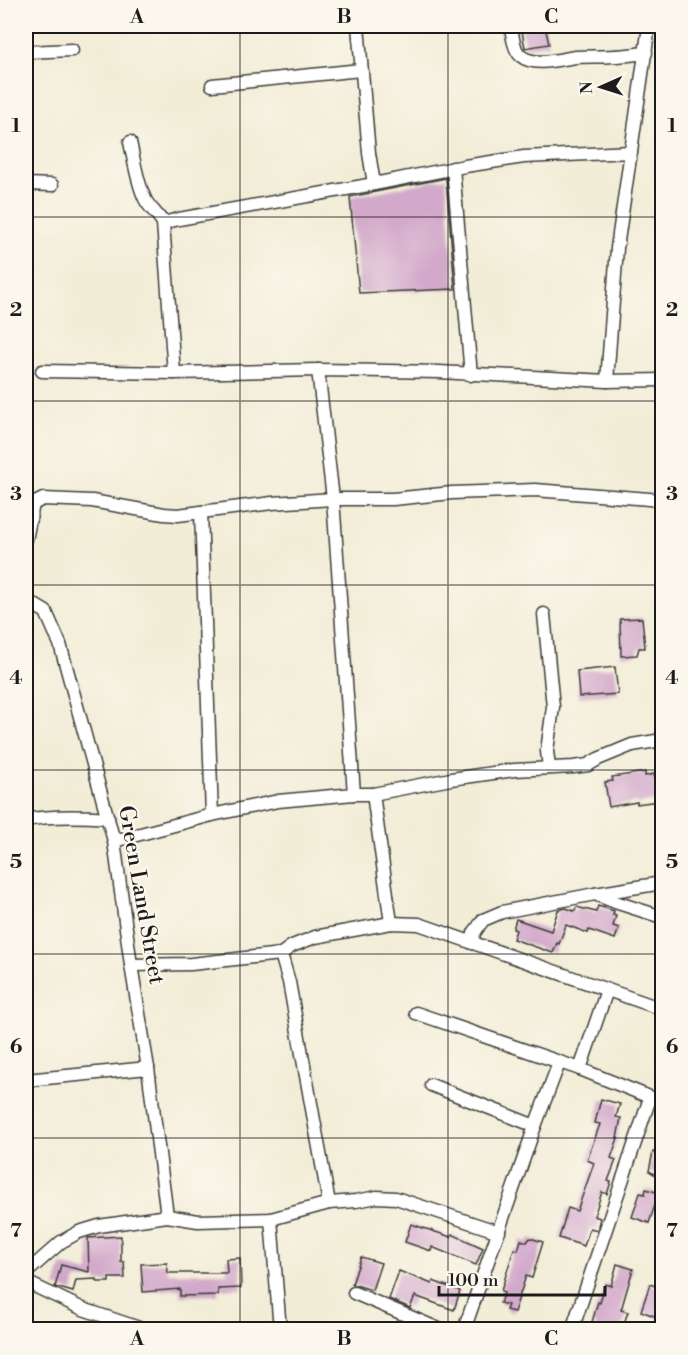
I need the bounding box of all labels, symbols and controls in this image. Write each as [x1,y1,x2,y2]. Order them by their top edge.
text: A [129,5,145,30]
text: B [336,5,352,30]
text: C [544,5,558,30]
north arrow [571,57,631,117]
text: N [577,81,597,95]
text: 1 [11,114,21,139]
text: 1 [667,114,677,139]
text: 2 [10,298,22,323]
text: 2 [666,298,678,323]
text: 3 [10,482,22,507]
text: 3 [666,482,678,507]
text: 4 [9,666,23,691]
text: 4 [665,666,679,691]
street label: Green Land Street [112,804,170,987]
text: 5 [10,850,22,875]
text: 5 [666,850,678,875]
text: 6 [10,1035,23,1060]
text: 6 [666,1035,679,1060]
text: 7 [10,1219,22,1244]
text: 7 [666,1219,678,1244]
scale bar [439,1259,606,1297]
text: 100 m [448,1269,499,1292]
text: A [129,1327,145,1352]
text: B [336,1327,352,1352]
text: C [544,1327,558,1352]

